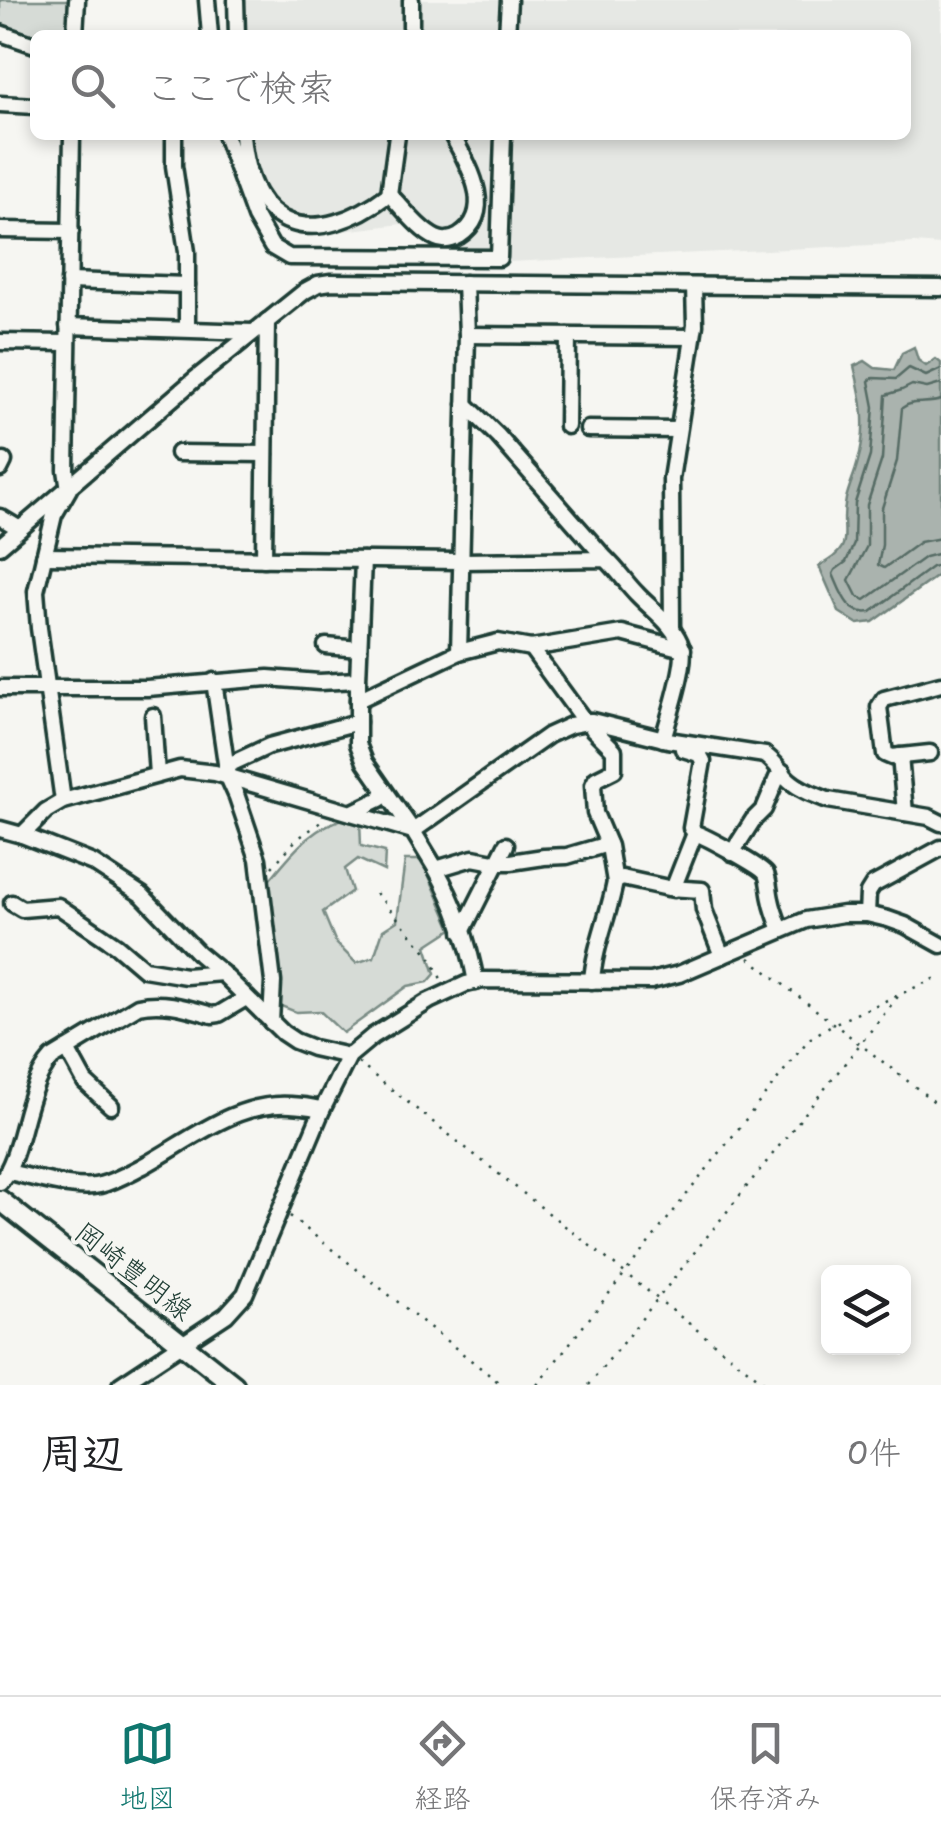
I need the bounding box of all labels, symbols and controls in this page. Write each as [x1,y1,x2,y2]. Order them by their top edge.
search box [30,30,911,140]
icon: search [65,58,120,113]
text: ここで検索 [145,62,335,113]
street label: 岡崎豊明線 [67,1213,201,1329]
map controls [821,1265,911,1355]
button: layers [821,1265,911,1355]
text: 周辺 [40,1425,124,1481]
text: 0件 [847,1431,901,1474]
tab: 地図 [119,1716,176,1817]
tab: 経路 [414,1716,471,1817]
tab: 保存済み [709,1716,822,1817]

